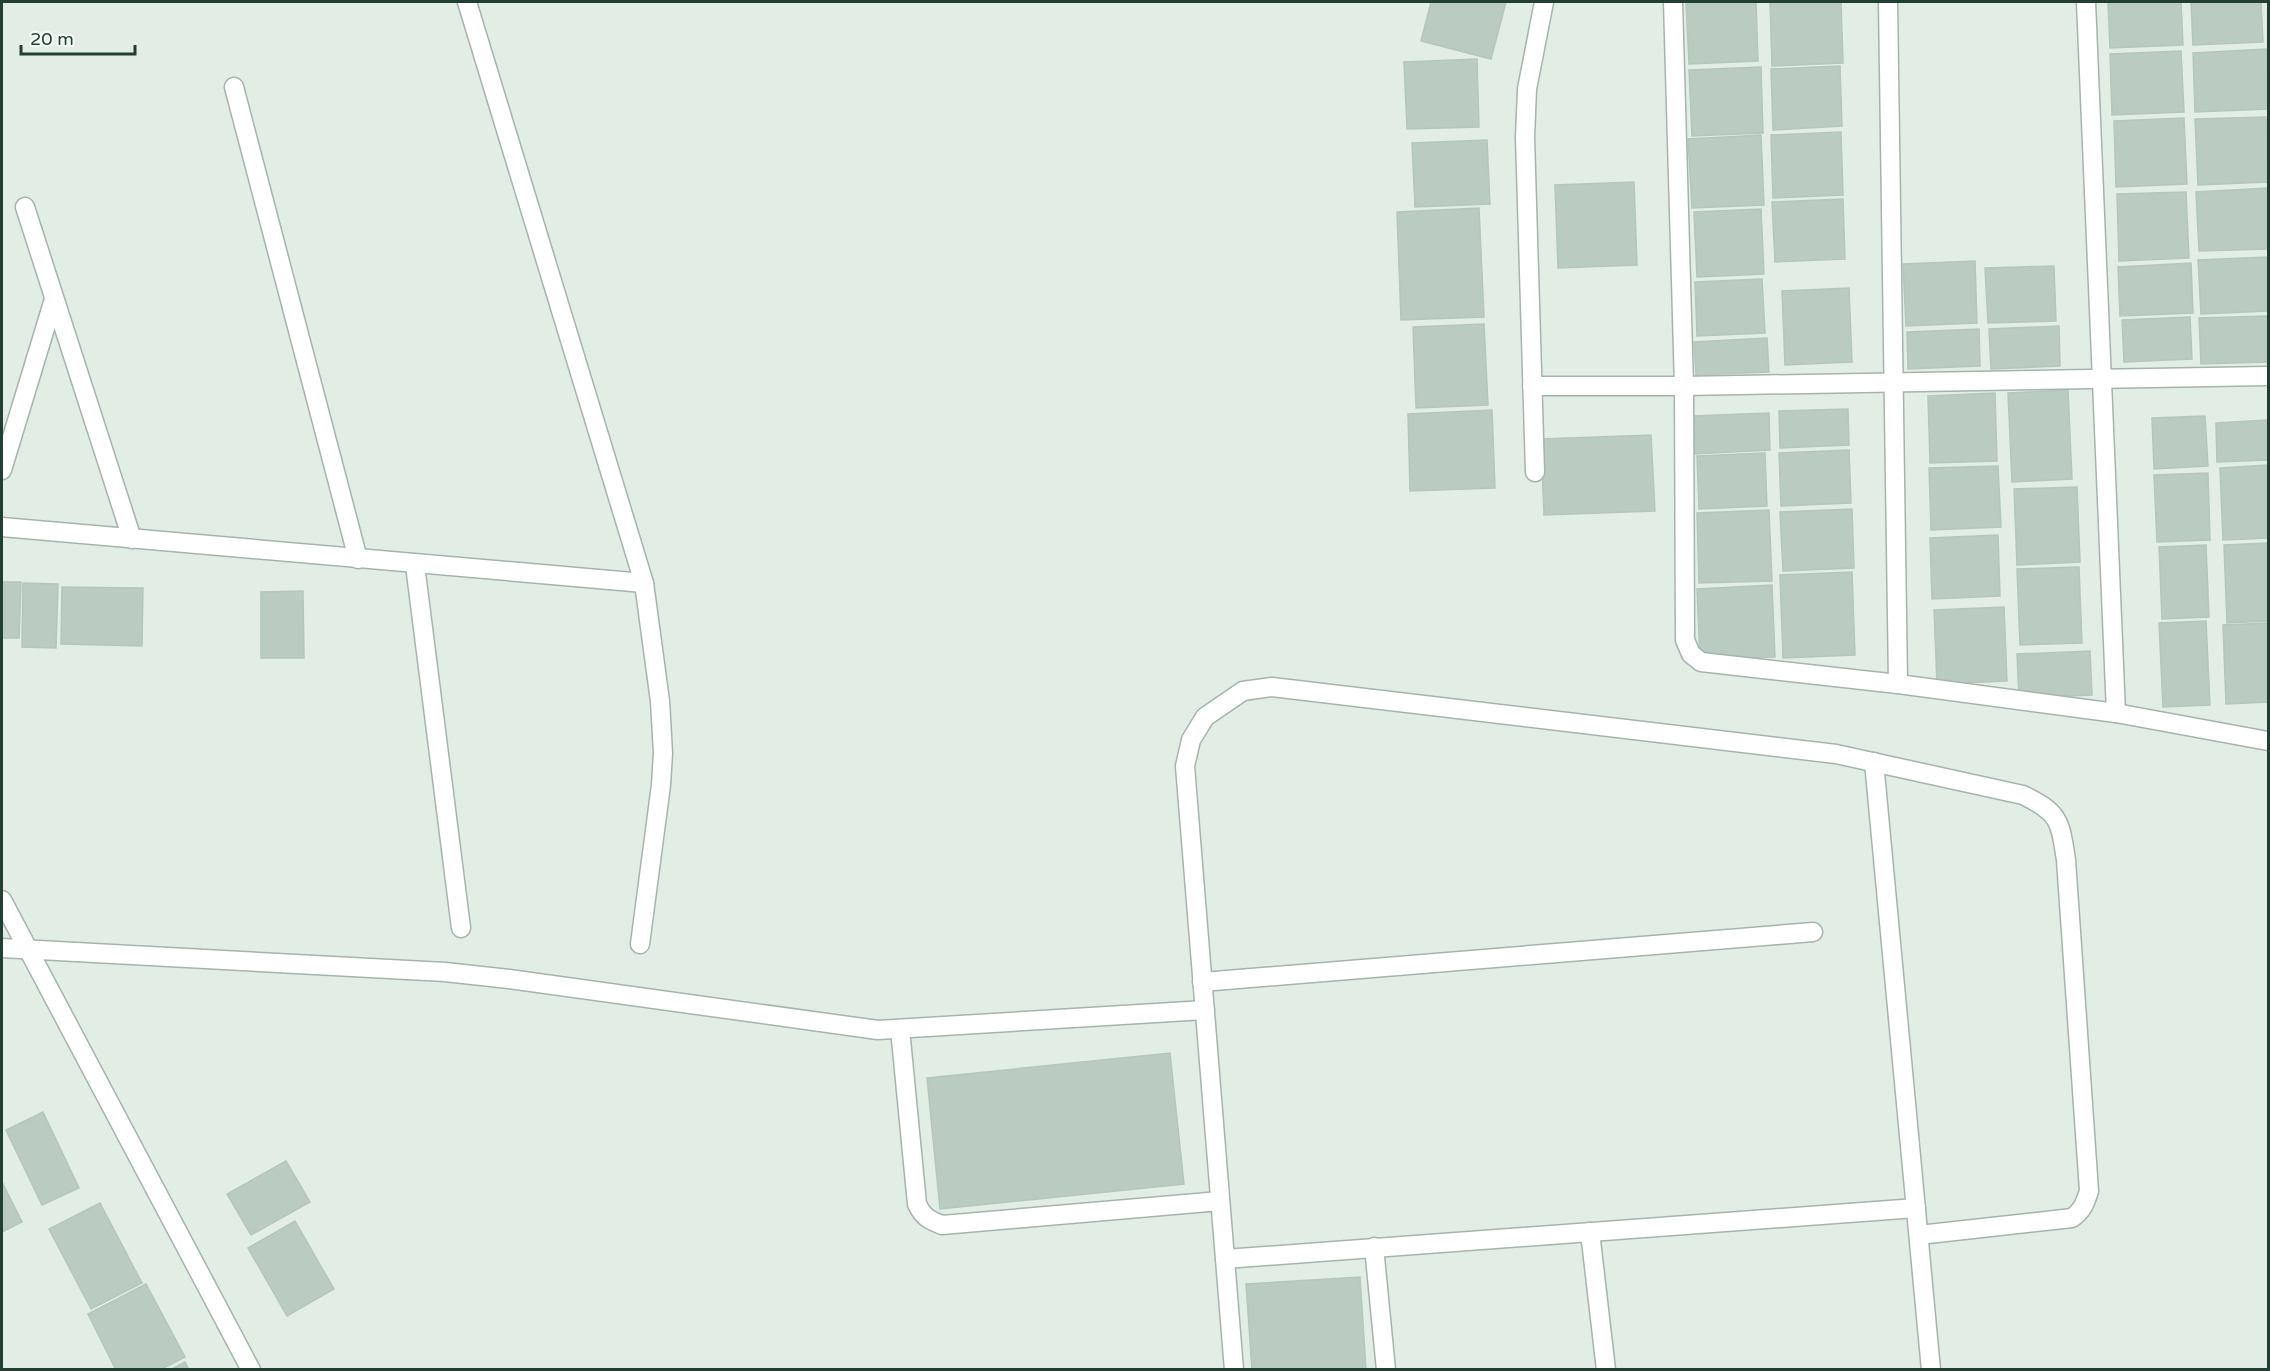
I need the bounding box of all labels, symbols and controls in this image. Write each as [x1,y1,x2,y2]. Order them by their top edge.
scale bar [21,18,135,56]
text: 20 m [30,28,74,50]

